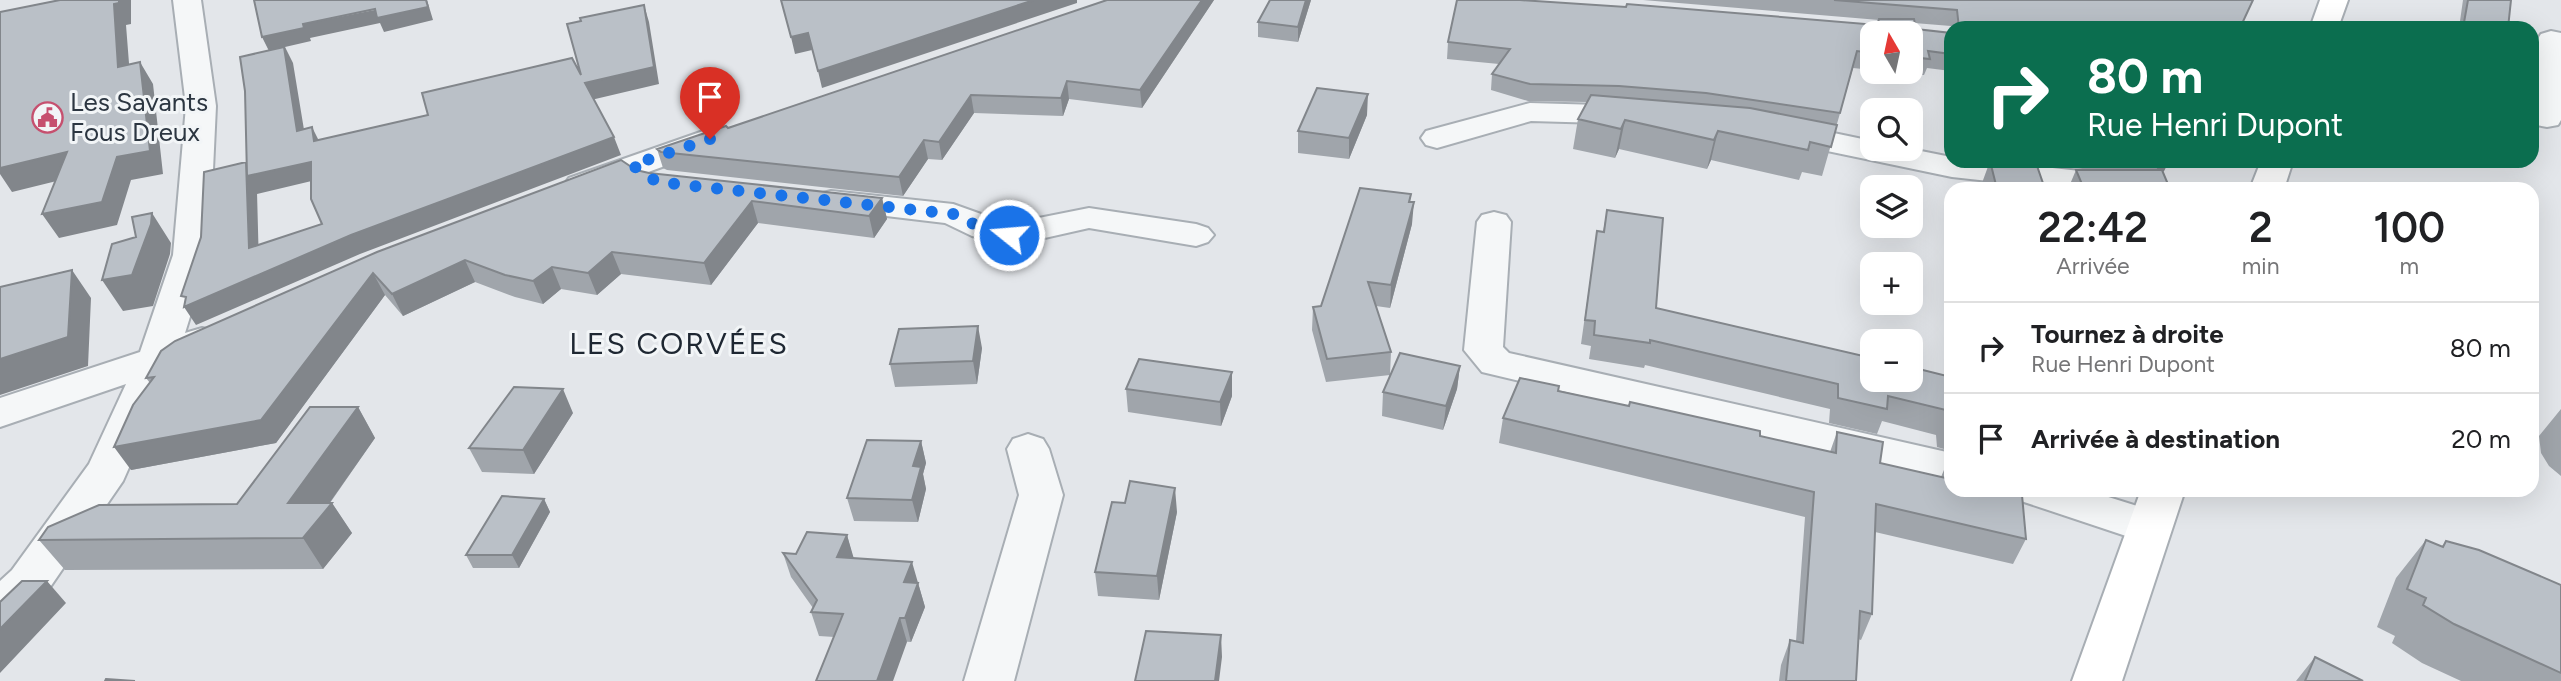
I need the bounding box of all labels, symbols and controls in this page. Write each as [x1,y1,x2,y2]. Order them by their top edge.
north arrow [1860,21,1923,84]
map controls [1860,21,1923,392]
text: 80 m [2087,46,2203,105]
icon: right [1972,49,2063,140]
pin [680,67,740,139]
icon: arrive [691,78,729,116]
place label: Les Savants Fous Dreux [70,86,208,148]
button: search [1860,98,1923,161]
public building icon: Les Savants Fous Dreux [30,100,64,134]
text: Rue Henri Dupont [2087,106,2343,144]
button: layers [1860,175,1923,238]
position arrow [972,198,1046,272]
text: 22:42 [2038,202,2148,253]
text: 2 [2249,202,2273,253]
text: 100 [2373,202,2445,253]
button: + [1860,252,1923,315]
text: Arrivée [2056,252,2130,280]
text: min [2242,252,2280,280]
text: m [2399,252,2419,280]
text: Tournez à droite [2031,318,2224,350]
district label: LES CORVÉES [569,325,789,362]
button: − [1860,329,1923,392]
icon: right [1972,329,2010,367]
text: 80 m [2450,332,2511,364]
text: Rue Henri Dupont [2031,350,2215,378]
icon: arrive [1972,420,2010,458]
text: Arrivée à destination [2031,423,2280,455]
text: 20 m [2451,423,2511,455]

